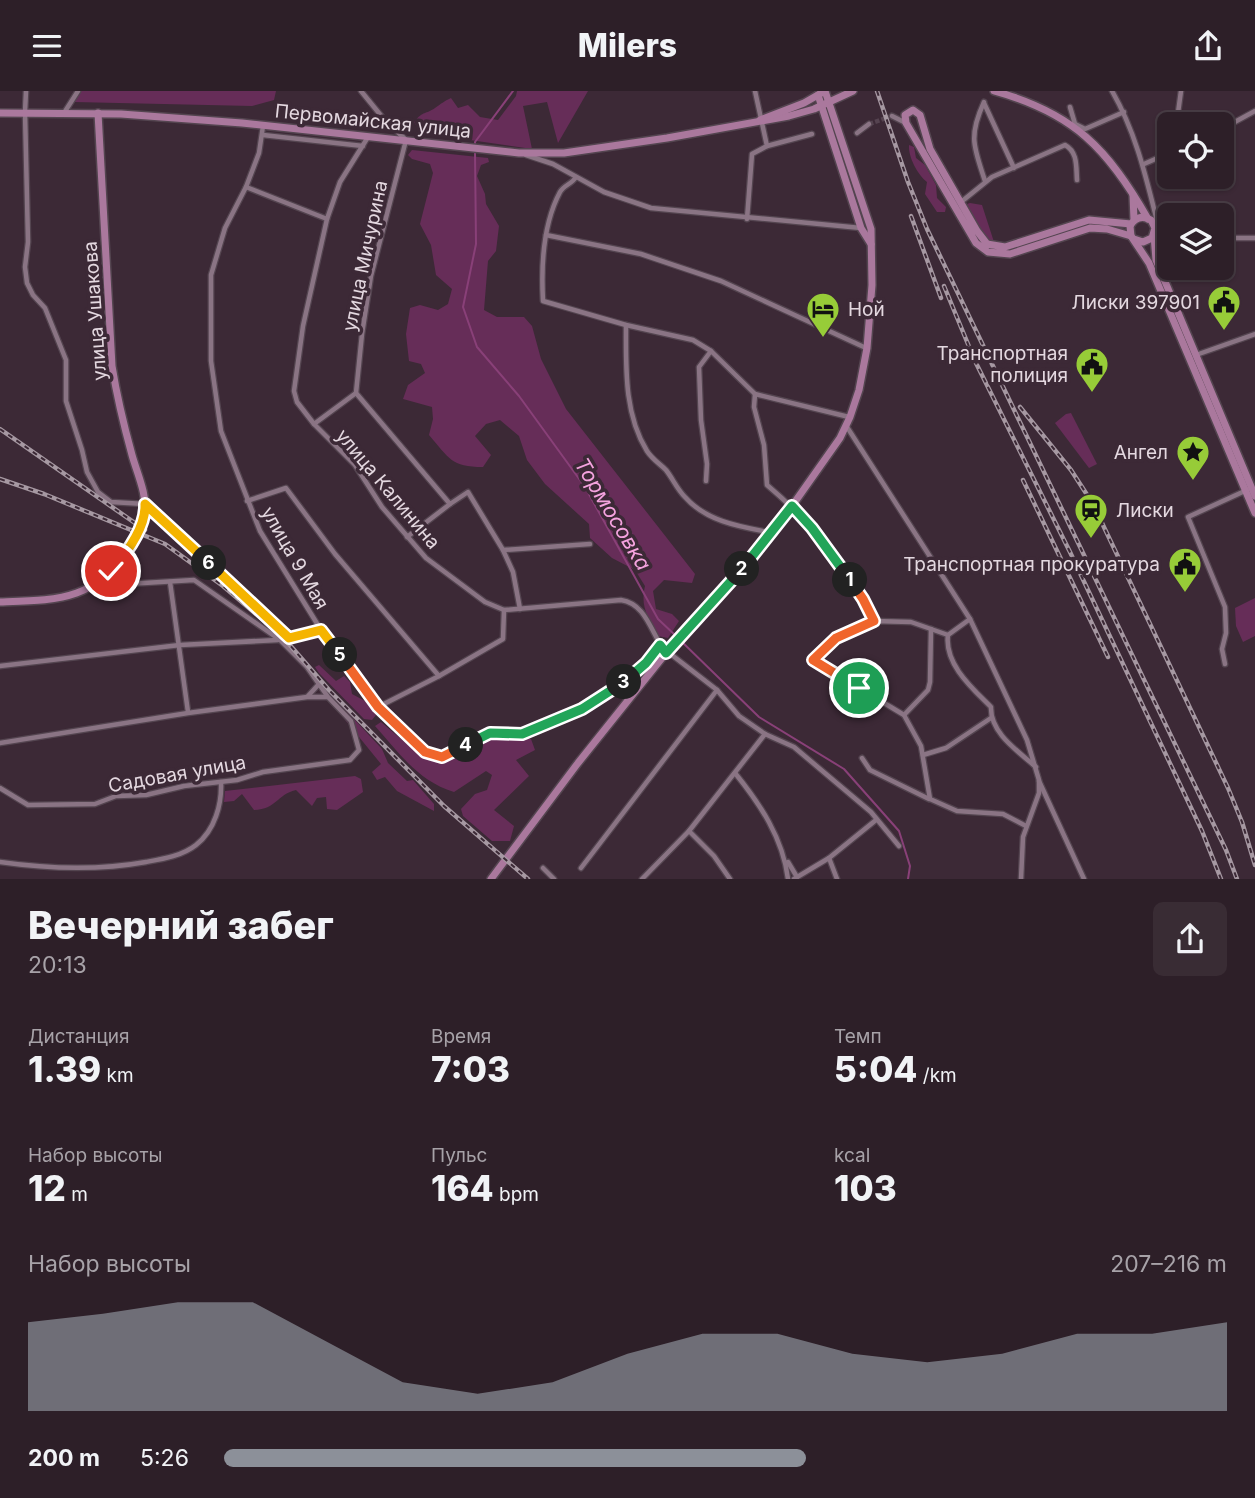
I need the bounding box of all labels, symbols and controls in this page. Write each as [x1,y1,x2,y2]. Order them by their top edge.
text: Milers [578,26,677,65]
icon: menu [28,27,66,65]
icon: share [1189,27,1227,65]
street label: Первомайская улица [274,99,472,143]
map controls [1157,112,1234,280]
button: locate [1157,112,1234,189]
street label: улица Мичурина [338,178,392,334]
button: layers [1157,203,1234,280]
street label: улица Ушакова [79,241,111,381]
public building icon: Лиски 397901 [1205,283,1243,332]
hotel icon: Ной [804,290,842,339]
place label: Лиски 397901 [1072,291,1200,314]
place label: Ной [848,298,885,321]
place label: Транспортная полиция [936,342,1068,387]
public building icon: Транспортная полиция [1073,345,1111,394]
street label: улица Калинина [331,424,445,554]
place icon: Ангел [1174,433,1212,482]
place label: Ангел [1114,441,1168,464]
water label: Тормосовка [570,453,656,575]
station icon: Лиски [1072,491,1110,540]
place label: Лиски [1116,499,1174,522]
street label: улица 9 Мая [256,503,334,613]
pin [81,541,141,601]
pin: 6 [192,545,227,581]
public building icon: Транспортная прокуратура [1166,545,1204,594]
text: 6 [202,551,215,574]
icon: check [92,552,130,590]
pin: 2 [724,552,760,587]
place label: Транспортная прокуратура [903,553,1160,576]
text: 2 [736,557,747,580]
pin: 1 [832,563,868,597]
text: 1 [845,568,854,591]
pin: 5 [322,637,358,673]
text: 5 [333,643,346,666]
pin [829,658,889,718]
pin: 3 [606,665,642,699]
icon: arrive [840,669,878,707]
text: 3 [617,670,630,693]
pin: 4 [448,727,484,763]
text: 4 [459,733,472,756]
street label: Садовая улица [106,751,248,797]
text: Вечерний забег [28,902,334,948]
button: share [1153,902,1227,976]
text: 20:13 [28,951,87,979]
text: Дистанция [28,1025,130,1048]
text: Время [431,1025,491,1048]
text: Темп [834,1025,882,1048]
text: 1.39 [28,1048,101,1090]
text: 7:03 [431,1048,510,1090]
text: 5:04 [834,1048,917,1090]
text: km [101,1064,134,1087]
text: /km [917,1064,957,1087]
text: Набор высоты [28,1144,163,1167]
text: Пульс [431,1144,487,1167]
text: kcal [834,1144,870,1167]
text: 12 [28,1167,66,1209]
text: 164 [431,1167,494,1209]
text: 103 [834,1167,897,1209]
text: m [66,1183,88,1206]
text: bpm [494,1183,539,1206]
text: Набор высоты [28,1250,191,1278]
text: 207–216 m [1110,1250,1227,1278]
text: 200 m [28,1444,100,1472]
text: 5:26 [140,1444,189,1472]

